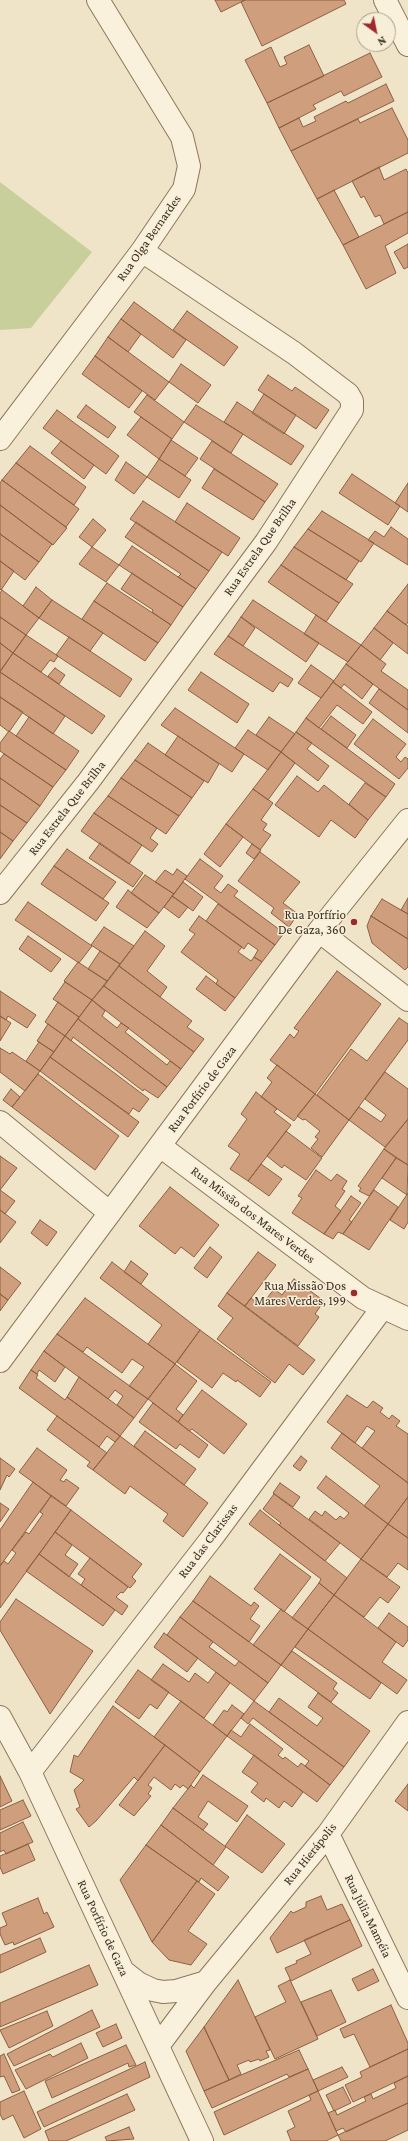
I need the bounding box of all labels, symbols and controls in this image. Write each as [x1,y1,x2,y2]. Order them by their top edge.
north arrow [356,12,396,52]
text: N [376,34,388,48]
street label: Rua Olga Bernardes [113,192,185,284]
street label: Rua Estrela Que Brilha [220,495,300,599]
street label: Rua Estrela Que Brilha [25,757,109,859]
place label: Rua Porfírio De Gaza, 360 [278,907,346,938]
marker: Rua Porfírio De Gaza, 360 [349,917,359,927]
street label: Rua Porfírio de Gaza [164,1043,240,1135]
street label: Rua Missão dos Mares Verdes [188,1163,318,1267]
place label: Rua Missão Dos Mares Verdes, 199 [254,1278,346,1309]
marker: Rua Missão Dos Mares Verdes, 199 [349,1288,359,1298]
street label: Rua das Clarissas [175,1501,241,1581]
street label: Rua Hierápolis [280,1820,340,1888]
street label: Rua Júlia Maméia [341,1872,395,1960]
street label: Rua Porfírio de Gaza [74,1877,132,1979]

